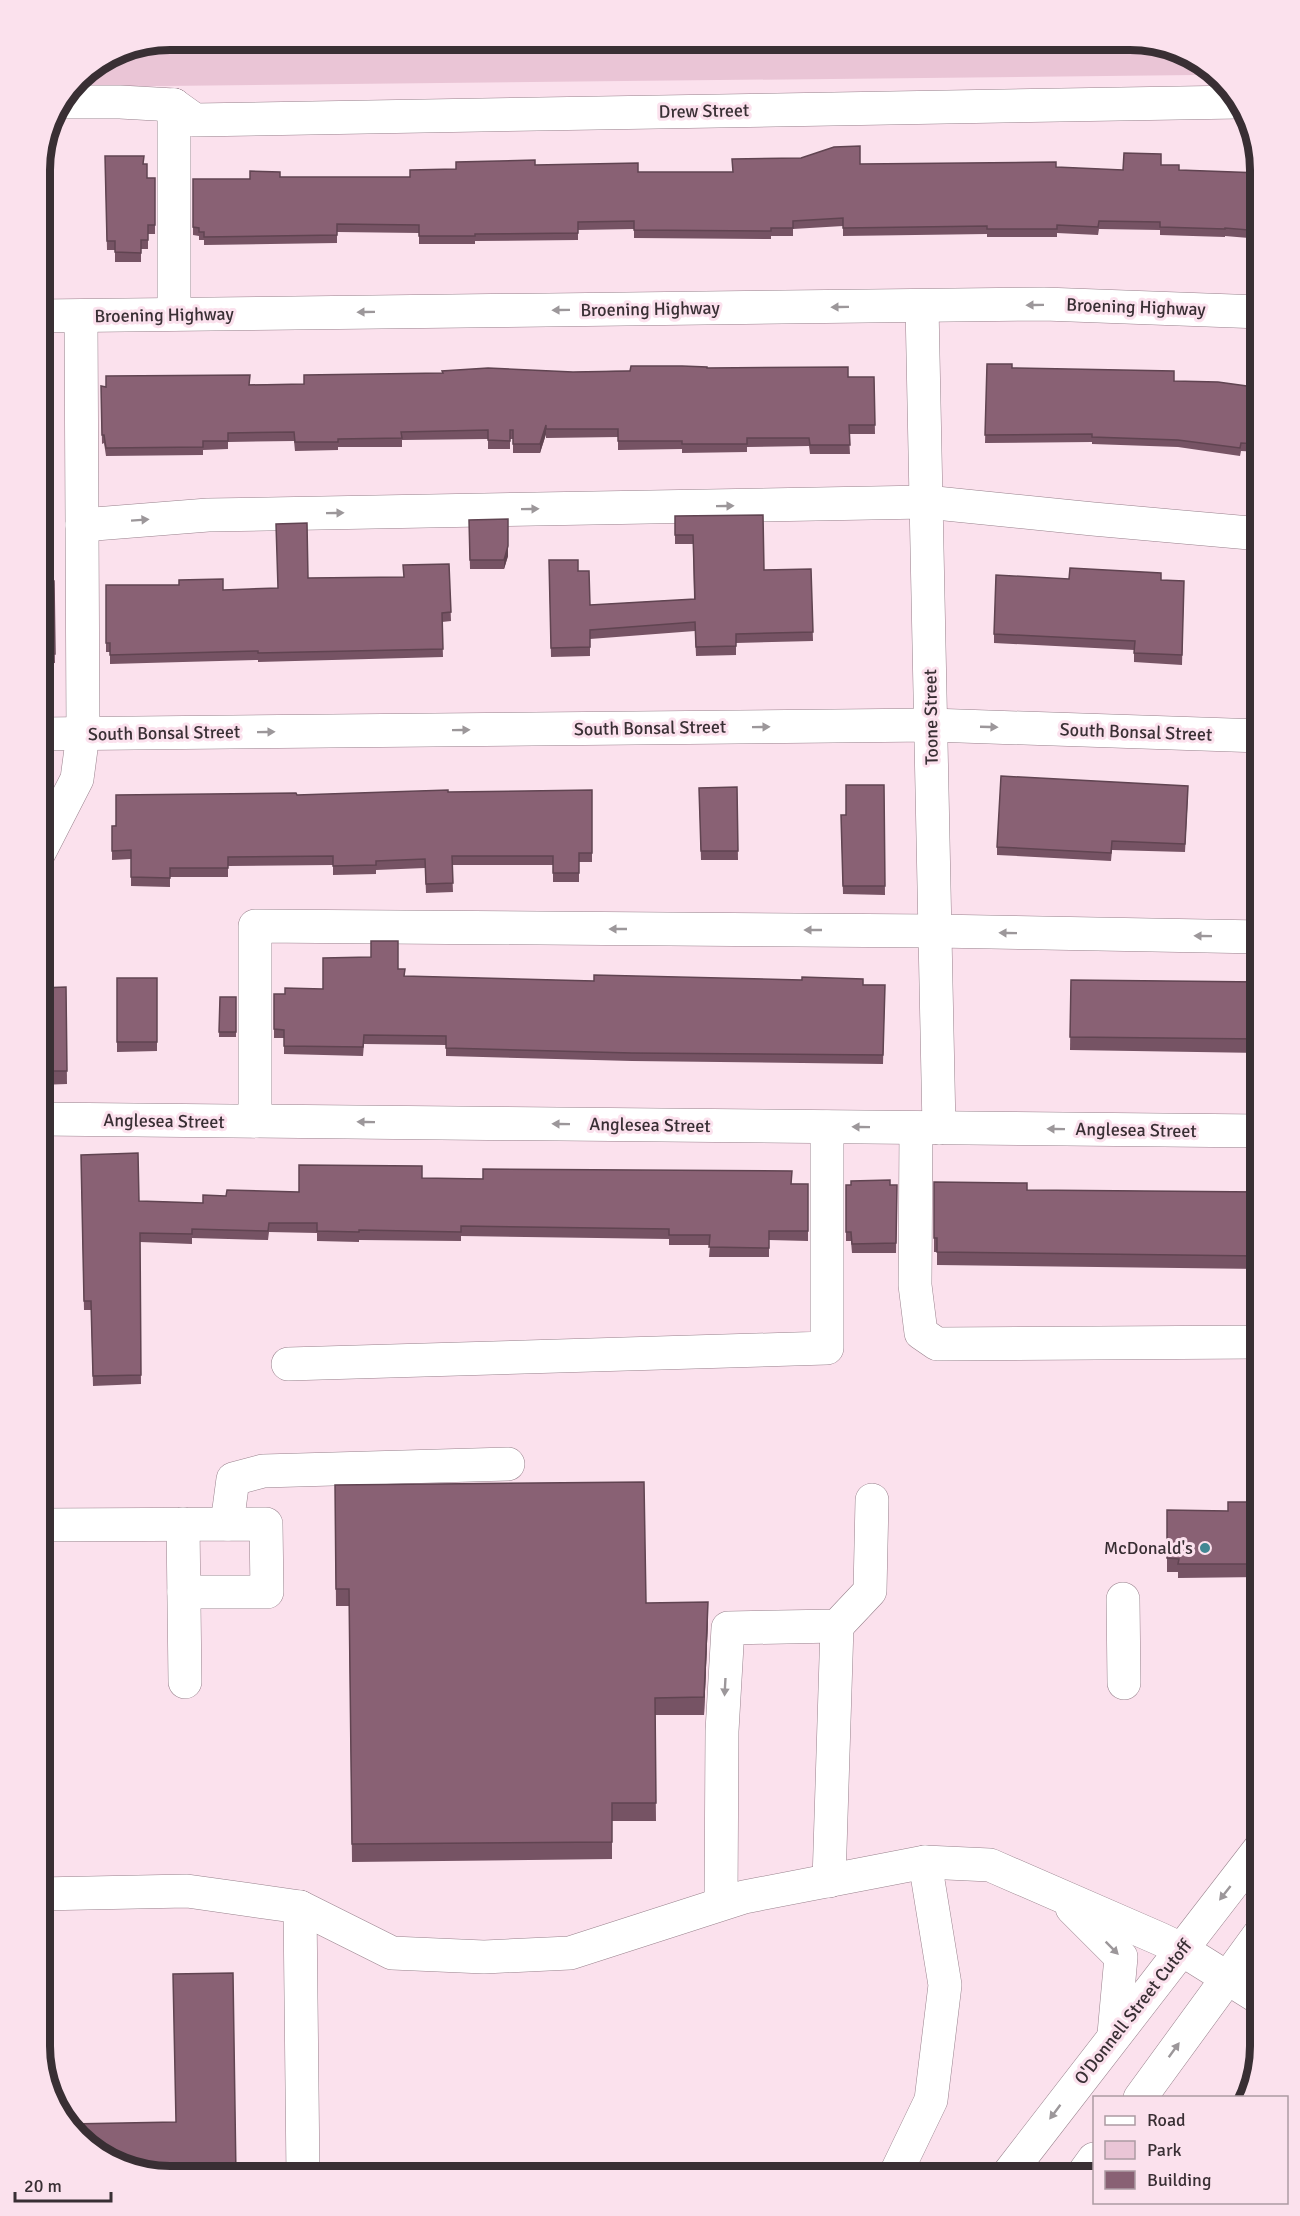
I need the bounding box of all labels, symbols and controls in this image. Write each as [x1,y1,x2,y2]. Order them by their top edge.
street label: Drew Street [659,99,749,123]
street label: Broening Highway [1066,294,1207,320]
street label: Broening Highway [580,297,720,321]
one-way arrow [1025,300,1044,309]
one-way arrow [830,302,849,312]
street label: Broening Highway [94,303,234,327]
one-way arrow [551,305,570,315]
one-way arrow [356,307,375,317]
one-way arrow [716,501,735,510]
one-way arrow [521,504,540,514]
one-way arrow [326,508,345,518]
one-way arrow [131,516,150,525]
street label: Toone Street [919,669,943,765]
street label: South Bonsal Street [574,716,726,740]
street label: South Bonsal Street [1059,718,1213,746]
street label: South Bonsal Street [88,721,240,745]
one-way arrow [751,722,770,731]
one-way arrow [980,722,999,731]
one-way arrow [451,725,470,735]
one-way arrow [256,727,275,737]
one-way arrow [608,924,627,934]
one-way arrow [803,925,822,935]
one-way arrow [998,928,1017,937]
one-way arrow [1193,931,1212,941]
street label: Anglesea Street [103,1109,225,1133]
street label: Anglesea Street [589,1113,711,1137]
one-way arrow [356,1118,375,1127]
street label: Anglesea Street [1075,1118,1197,1142]
one-way arrow [551,1119,570,1129]
one-way arrow [851,1122,870,1132]
one-way arrow [1046,1124,1065,1134]
place label: McDonald's [1104,1537,1193,1559]
marker: McDonald's [1198,1541,1212,1555]
one-way arrow [720,1677,729,1696]
one-way arrow [1220,1886,1232,1901]
street label: O'Donnell Street Cutoff [1070,1934,1197,2089]
one-way arrow [1105,1941,1119,1955]
one-way arrow [1168,2043,1180,2059]
legend [1093,2096,1288,2204]
one-way arrow [1050,2104,1062,2119]
text: Road [1147,2109,1186,2131]
text: Park [1147,2139,1182,2161]
scale bar [15,2165,111,2203]
text: Building [1147,2169,1211,2191]
text: 20 m [24,2175,62,2197]

